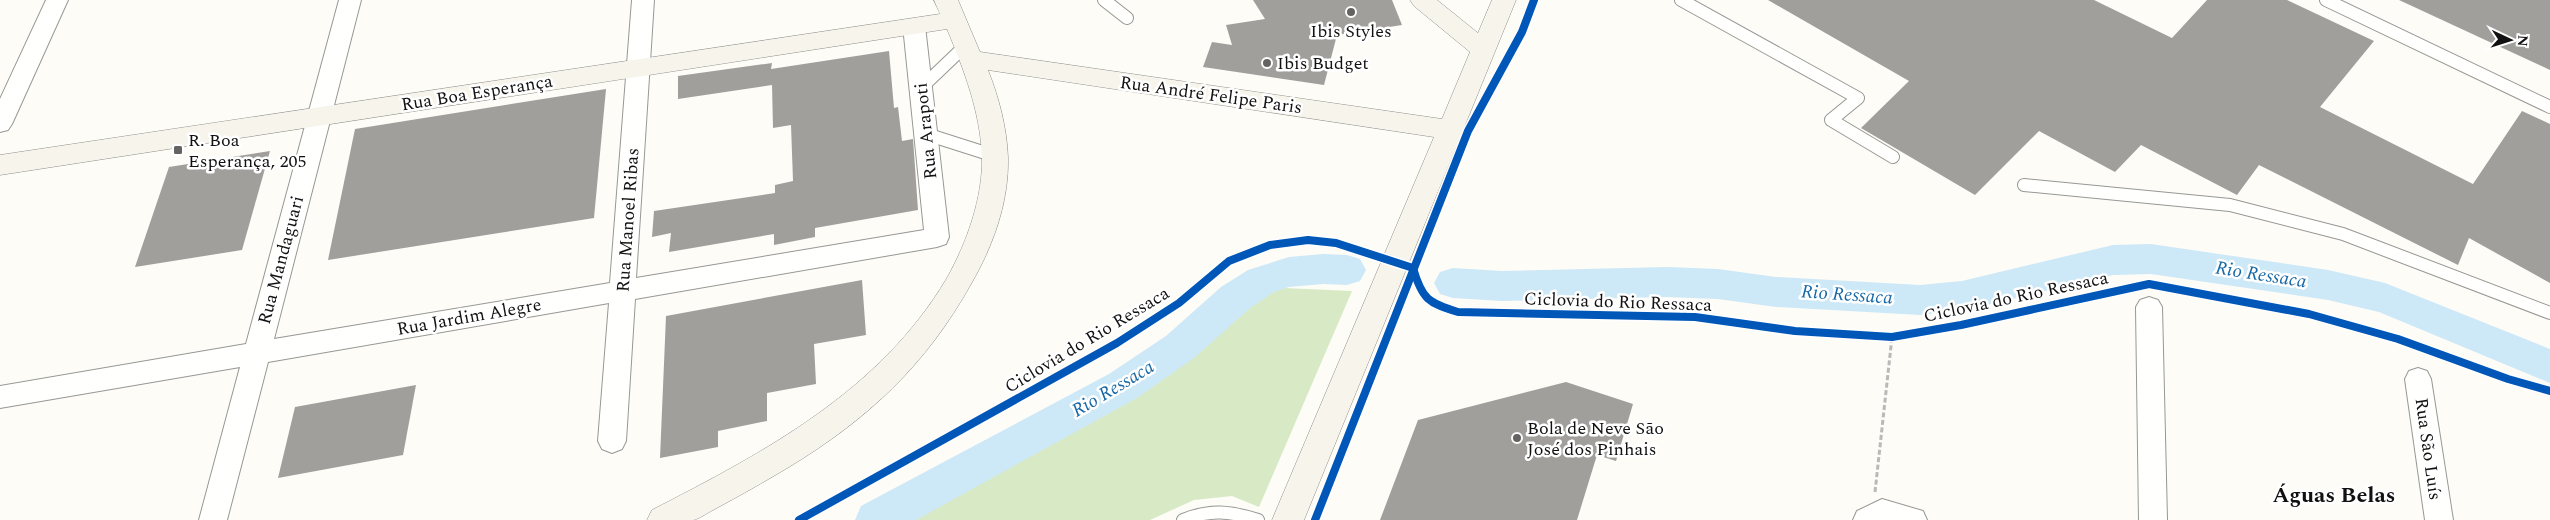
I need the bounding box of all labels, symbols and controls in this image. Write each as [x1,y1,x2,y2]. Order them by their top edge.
marker: Ibis Styles [1345,6,1357,18]
north arrow [2485,15,2535,65]
place label: Ibis Styles [1310,18,1392,45]
text: N [2512,34,2533,47]
place label: Ibis Budget [1277,50,1369,77]
marker: Ibis Budget [1261,57,1273,69]
street label: Rua Boa Esperança [399,68,555,118]
street label: Rua André Felipe Paris [1118,69,1304,121]
street label: Rua Arapoti [908,81,944,181]
place label: R. Boa Esperança, 205 [188,127,307,175]
marker: R. Boa Esperança, 205 [172,144,184,156]
street label: Rua Manoel Ribas [609,147,647,293]
street label: Rua Mandaguari [251,193,311,327]
water label: Rio Ressaca [2213,253,2309,297]
street label: Ciclovia do Rio Ressaca [1921,264,2111,330]
water label: Rio Ressaca [1800,277,1894,313]
street label: Ciclovia do Rio Ressaca [1001,282,1173,398]
street label: Ciclovia do Rio Ressaca [1524,285,1713,319]
street label: Rua Jardim Alegre [395,291,543,343]
water label: Rio Ressaca [1068,356,1158,422]
street label: Rua São Luís [2407,396,2449,502]
place label: Bola de Neve São José dos Pinhais [1527,415,1664,463]
marker: Bola de Neve São José dos Pinhais [1511,432,1523,444]
district label: Águas Belas [2273,479,2395,512]

